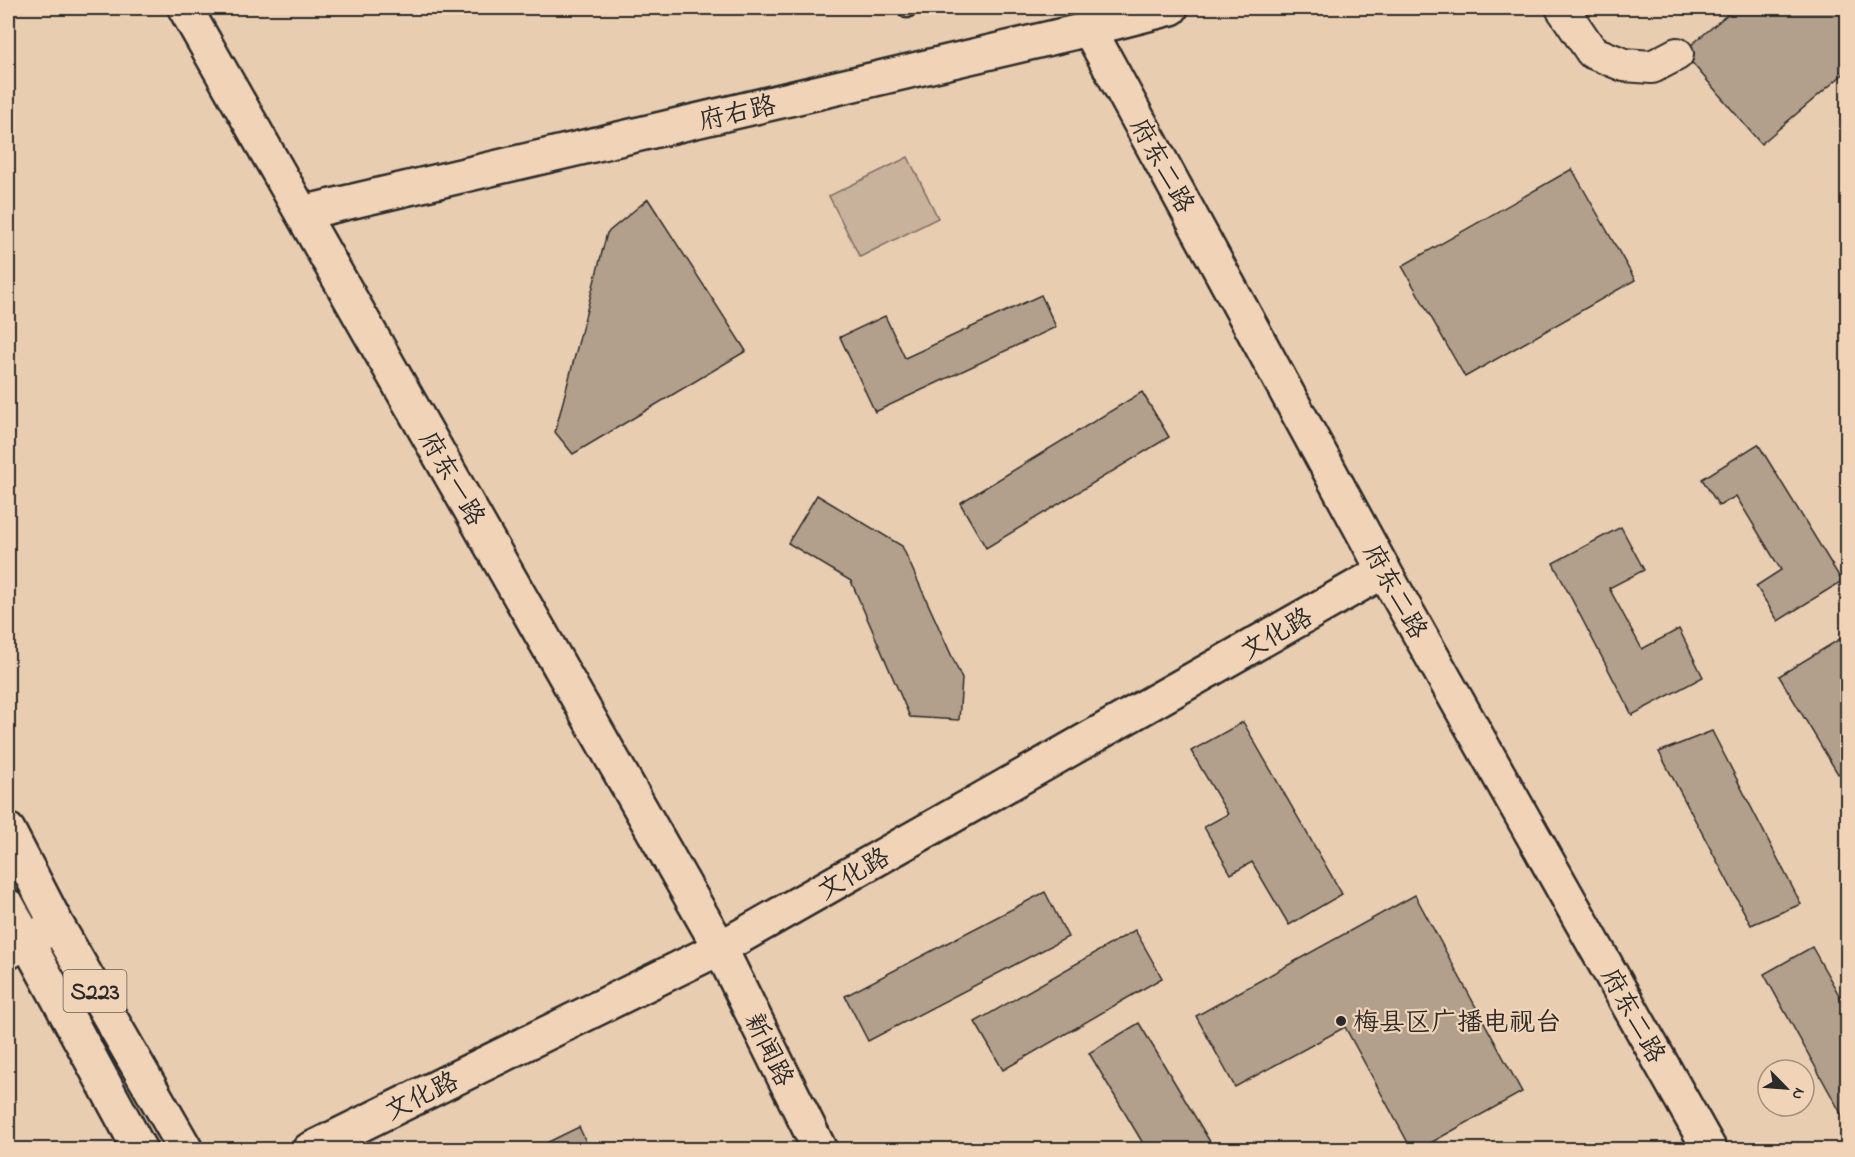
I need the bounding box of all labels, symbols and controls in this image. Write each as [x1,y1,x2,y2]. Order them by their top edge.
street label: 府右路 [695,88,780,142]
street label: 府东二路 [1119,112,1202,221]
street label: 府东一路 [408,425,493,534]
street label: 府东二路 [1352,538,1435,647]
street label: 文化路 [1234,600,1321,672]
street label: 文化路 [811,840,898,912]
street label: 府东二路 [1590,962,1673,1071]
road number: S223 [64,970,127,1012]
place label: 梅县区广播电视台 [1353,1005,1561,1043]
street label: 新闻路 [733,1007,801,1094]
marker: 梅县区广播电视台 [1334,1014,1348,1028]
north arrow [1756,1058,1816,1118]
street label: 文化路 [379,1064,466,1132]
text: N [1785,1084,1811,1104]

